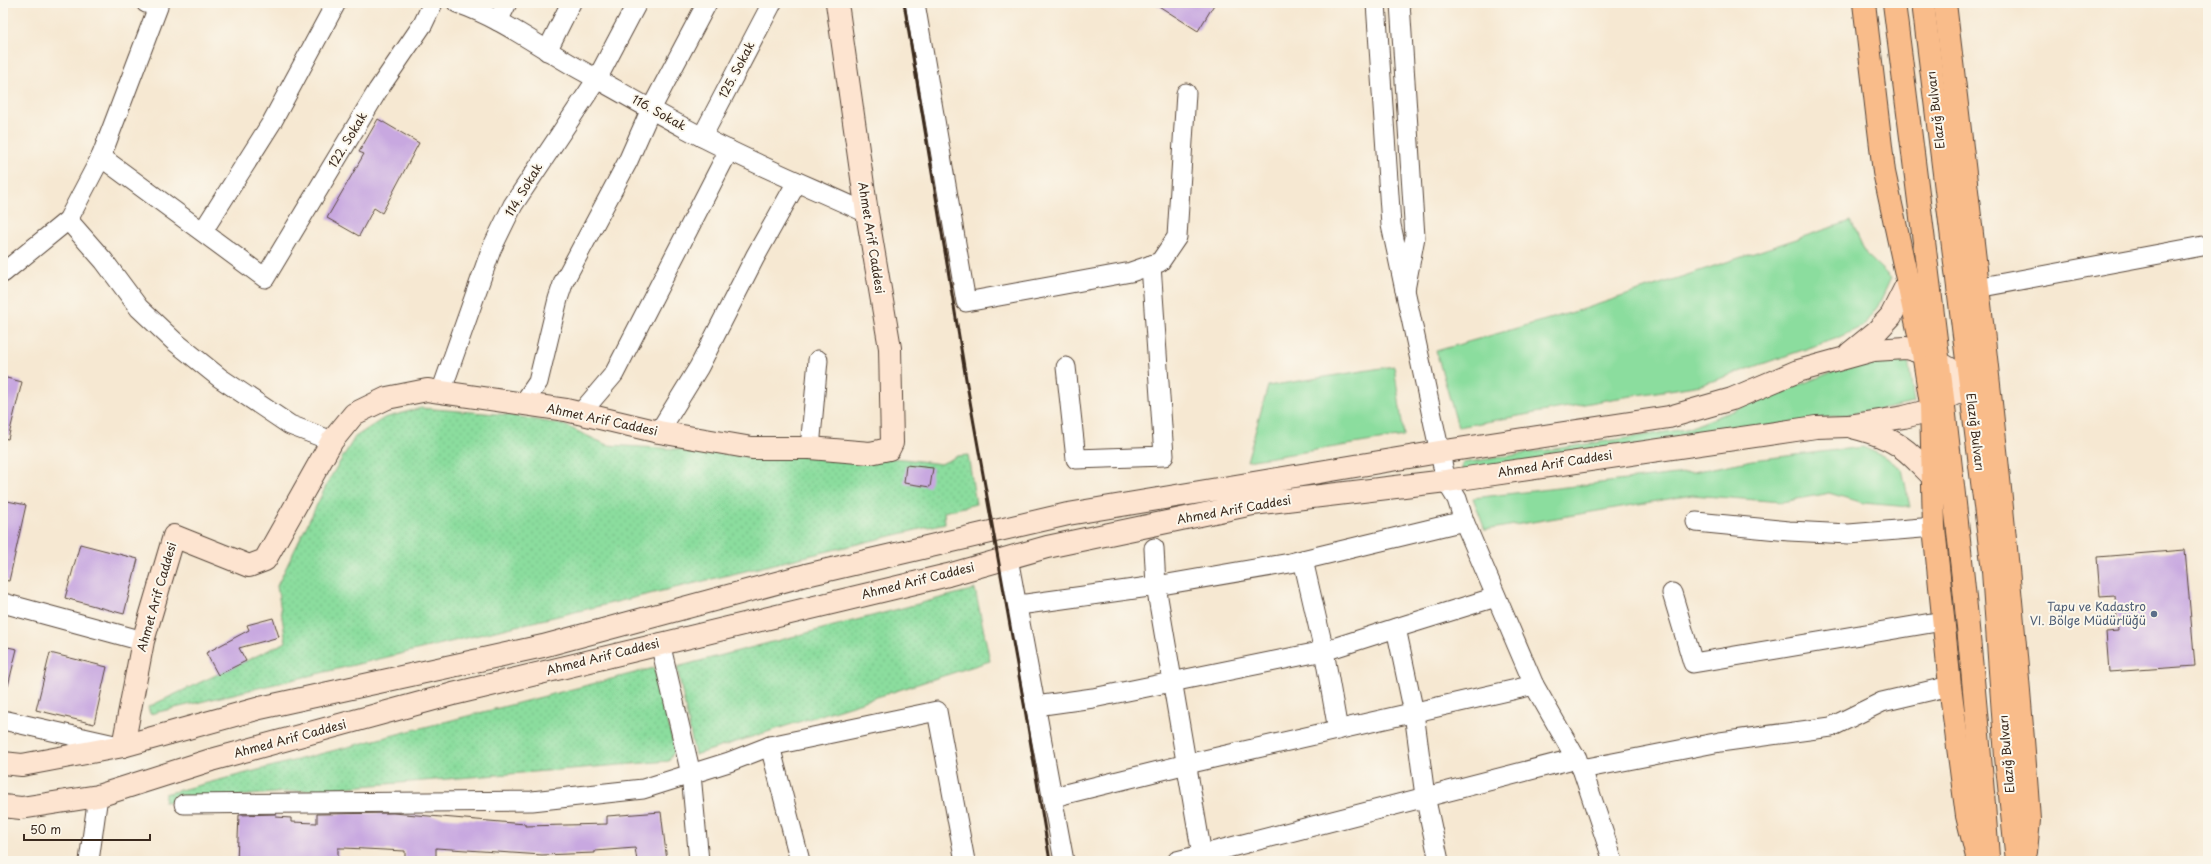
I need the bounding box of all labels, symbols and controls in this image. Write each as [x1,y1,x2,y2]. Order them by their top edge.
street label: 125. Sokak [714,38,759,101]
street label: Elazığ Bulvarı [1921,70,1949,150]
street label: 116. Sokak [629,90,690,134]
street label: 122. Sokak [323,108,371,171]
street label: 114. Sokak [500,159,546,220]
street label: Ahmet Arif Caddesi [854,181,890,295]
street label: Elazığ Bulvarı [1962,392,1990,472]
street label: Ahmet Arif Caddesi [545,398,659,440]
street label: Ahmed Arif Caddesi [1496,445,1613,481]
street label: Ahmed Arif Caddesi [1175,490,1292,528]
street label: Ahmet Arif Caddesi [132,540,180,654]
street label: Ahmed Arif Caddesi [859,557,976,603]
place label: Tapu ve Kadastro VI. Bölge Müdürlüğü [2030,597,2146,629]
marker: Tapu ve Kadastro VI. Bölge Müdürlüğü [2149,609,2159,619]
street label: Ahmed Arif Caddesi [544,633,661,679]
street label: Ahmed Arif Caddesi [232,714,348,762]
street label: Elazığ Bulvarı [1994,714,2018,794]
scale bar [24,816,150,842]
text: 50 m [30,820,61,838]

